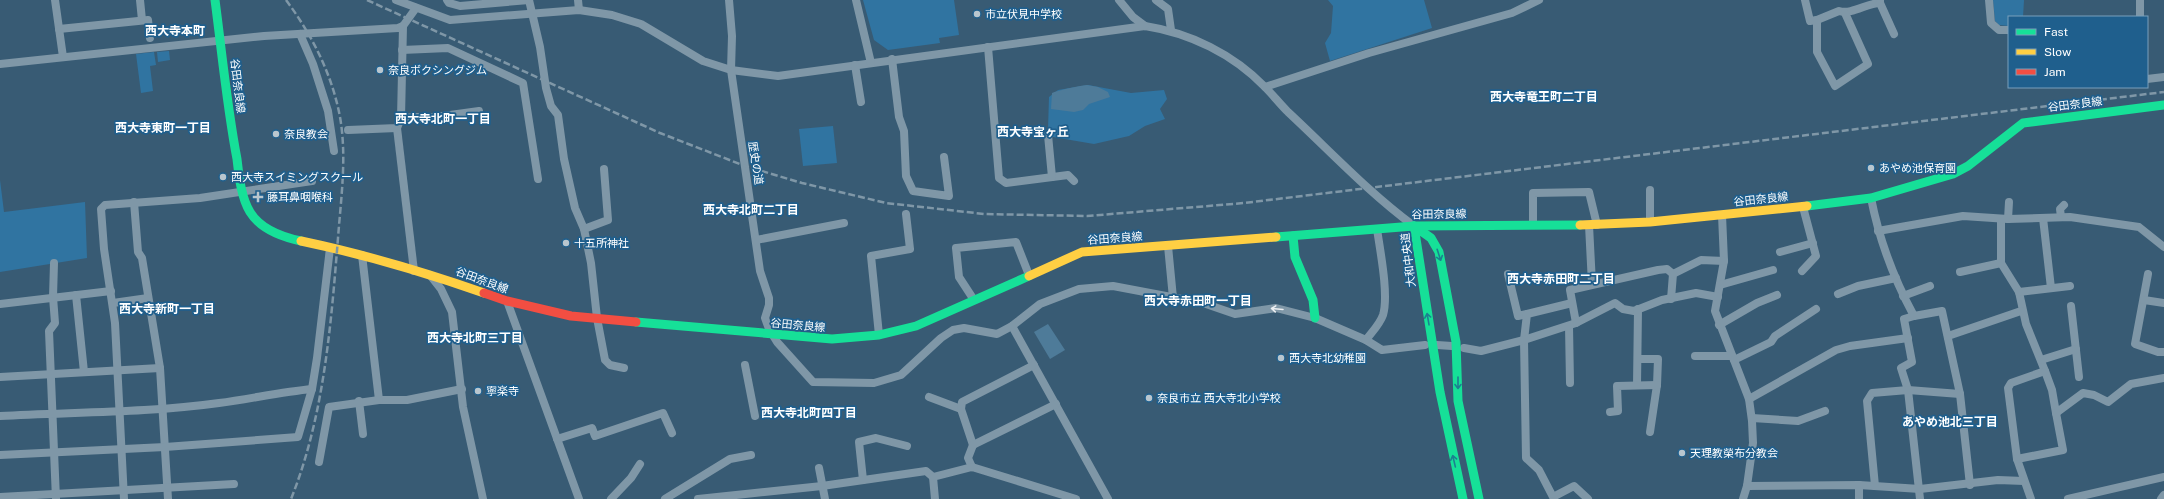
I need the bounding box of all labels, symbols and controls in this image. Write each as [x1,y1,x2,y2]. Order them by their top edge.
place label: 市立伏見中学校 [985,8,1062,20]
marker: 市立伏見中学校 [972,9,982,19]
legend [2008,16,2148,88]
district label: 西大寺本町 [145,24,205,38]
text: Fast [2044,25,2069,39]
text: Slow [2044,45,2072,59]
street label: 谷田奈良線 [229,58,247,114]
place label: 奈良ボクシングジム [388,64,487,76]
marker: 奈良ボクシングジム [375,65,385,75]
text: Jam [2044,65,2066,79]
district label: 西大寺竜王町二丁目 [1490,90,1598,104]
street label: 谷田奈良線 [2047,95,2103,113]
district label: 西大寺北町一丁目 [395,112,491,126]
district label: 西大寺東町一丁目 [115,121,211,135]
district label: 西大寺宝ヶ丘 [997,125,1069,139]
place label: 奈良教会 [284,128,328,140]
marker: 奈良教会 [271,129,281,139]
street label: 歴史の道 [747,140,765,186]
place label: あやめ池保育園 [1879,162,1956,174]
marker: あやめ池保育園 [1866,163,1876,173]
place label: 西大寺スイミングスクール [231,171,363,183]
marker: 西大寺スイミングスクール [218,172,228,182]
street label: 谷田奈良線 [1733,190,1789,208]
marker: 藤耳鼻咽喉科 [252,191,264,203]
place label: 藤耳鼻咽喉科 [267,191,333,203]
district label: 西大寺北町二丁目 [703,203,799,217]
street label: 谷田奈良線 [1411,208,1467,220]
street label: 谷田奈良線 [1087,230,1143,246]
street label: 大和中央道 [1399,232,1417,288]
place label: 十五所神社 [574,237,629,249]
marker: 十五所神社 [561,238,571,248]
one-way arrow [1436,248,1443,261]
street label: 谷田奈良線 [454,265,510,295]
district label: 西大寺赤田町二丁目 [1507,272,1615,286]
district label: 西大寺赤田町一丁目 [1144,294,1252,308]
district label: 西大寺新町一丁目 [119,302,215,316]
one-way arrow [1271,306,1284,313]
one-way arrow [1424,313,1432,326]
street label: 谷田奈良線 [770,317,826,333]
district label: 西大寺北町三丁目 [427,331,523,345]
place label: 西大寺北幼稚園 [1289,352,1366,364]
marker: 西大寺北幼稚園 [1276,353,1286,363]
one-way arrow [1454,376,1462,389]
place label: 寧楽寺 [486,385,519,397]
marker: 寧楽寺 [473,386,483,396]
place label: 奈良市立 西大寺北小学校 [1157,392,1281,404]
marker: 奈良市立 西大寺北小学校 [1144,393,1154,403]
district label: 西大寺北町四丁目 [761,406,857,420]
district label: あやめ池北三丁目 [1902,415,1998,429]
place label: 天理教榮布分教会 [1690,447,1778,459]
marker: 天理教榮布分教会 [1677,448,1687,458]
one-way arrow [1450,455,1457,468]

